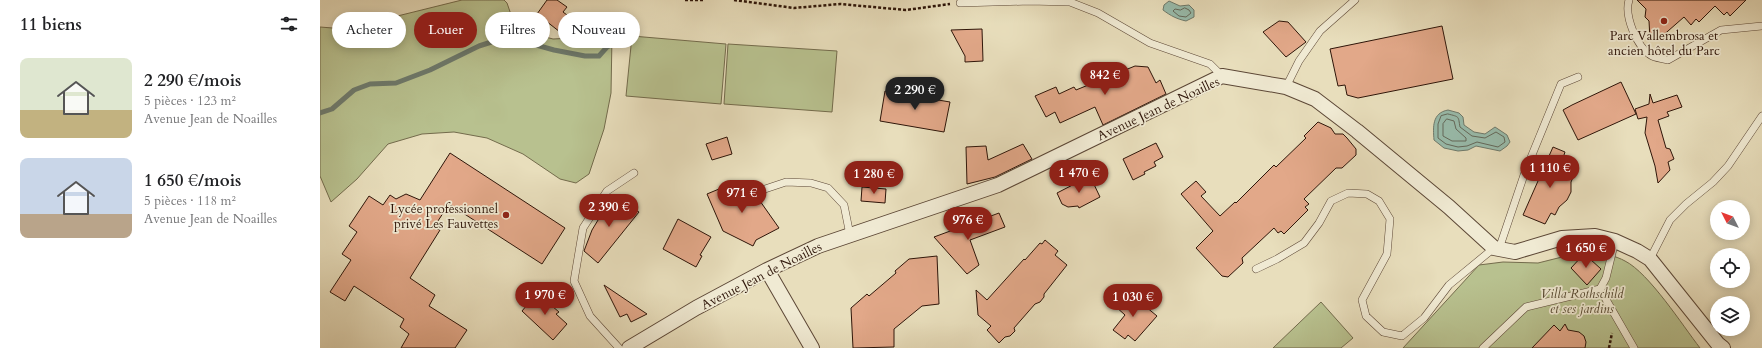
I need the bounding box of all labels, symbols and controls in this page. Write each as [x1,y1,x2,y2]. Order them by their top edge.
chip: Acheter [332,12,406,48]
chip: Louer [414,12,477,48]
chip: Filtres [485,12,550,48]
chip: Nouveau [558,12,640,48]
text: 11 biens [20,13,82,36]
icon: filters [278,13,300,35]
marker: Parc Vallembrosa et ancien hôtel du Parc [1659,16,1669,26]
place label: Parc Vallembrosa et ancien hôtel du Parc [1608,27,1720,60]
pin: 842 € [1077,62,1133,96]
text: 842 € [1089,66,1121,84]
text: 2 290 €/mois [144,69,241,92]
street label: Avenue Jean de Noailles [1094,73,1223,145]
icon: home [52,74,100,122]
pin: 2 290 € [878,77,952,111]
text: 2 290 € [894,81,936,99]
text: 5 pièces · 123 m² [144,92,236,110]
text: Avenue Jean de Noailles [144,110,277,128]
pin: 1 110 € [1513,155,1587,189]
text: 1 110 € [1529,159,1571,177]
pin: 1 470 € [1042,160,1116,194]
pin: 1 280 € [837,161,911,195]
text: 1 470 € [1058,164,1100,182]
text: 1 280 € [853,165,895,183]
text: 1 650 €/mois [144,169,241,192]
icon: home [52,174,100,222]
pin: 971 € [714,180,770,214]
text: 971 € [726,184,758,202]
text: 5 pièces · 118 m² [144,192,236,210]
pin: 2 390 € [572,194,646,228]
text: 2 390 € [588,198,630,216]
place label: Lycée professionnel privé Les Fauvettes [390,200,499,233]
north arrow [1710,200,1750,240]
map controls [1710,200,1750,336]
pin: 976 € [940,207,996,241]
text: Avenue Jean de Noailles [144,210,277,228]
marker: Lycée professionnel privé Les Fauvettes [501,210,511,220]
text: 976 € [952,211,984,229]
pin: 1 650 € [1549,235,1623,269]
street label: Avenue Jean de Noailles [698,238,825,314]
text: 1 650 € [1565,239,1607,257]
button: locate [1710,248,1750,288]
pin: 1 970 € [508,282,582,316]
pin: 1 030 € [1096,284,1170,318]
park label: Villa Rothschild et ses jardins [1540,285,1624,318]
text: 1 970 € [524,286,566,304]
text: 1 030 € [1112,288,1154,306]
button: layers [1710,296,1750,336]

